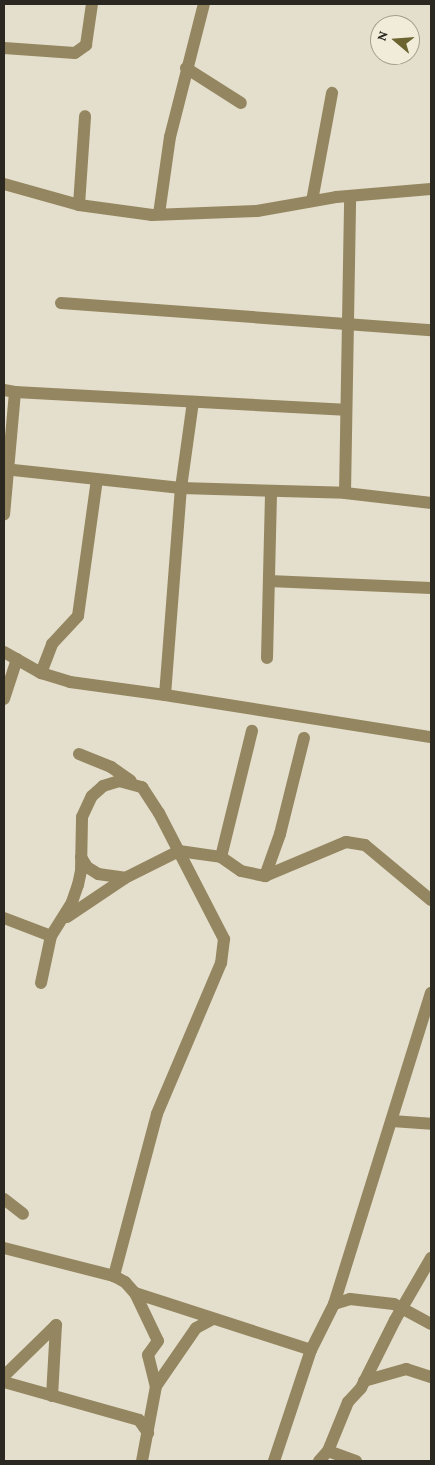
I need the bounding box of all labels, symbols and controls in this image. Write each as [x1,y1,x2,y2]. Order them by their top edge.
north arrow [370,15,420,65]
text: N [373,29,391,43]

